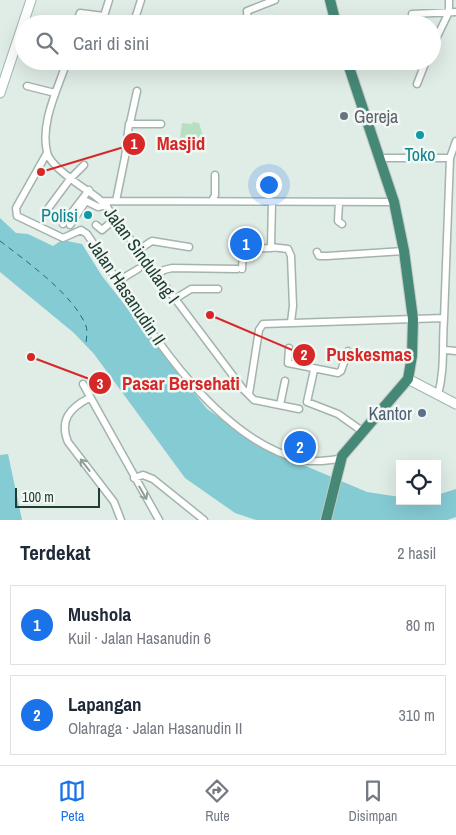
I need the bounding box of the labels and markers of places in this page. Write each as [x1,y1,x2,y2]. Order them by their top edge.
place label: Gereja [354,104,398,129]
marker: Gereja [338,110,350,122]
callout: Masjid [121,127,215,161]
marker: Toko [414,129,426,141]
place label: Toko [404,142,436,167]
place label: Polisi [41,203,78,228]
marker: Polisi [82,209,94,221]
pin: 1 [230,225,262,263]
callout: Puskesmas [291,338,422,372]
callout: Pasar Bersehati [87,366,250,400]
place label: Kantor [369,401,412,426]
marker: Kantor [416,407,428,419]
pin: 2 [284,428,316,466]

